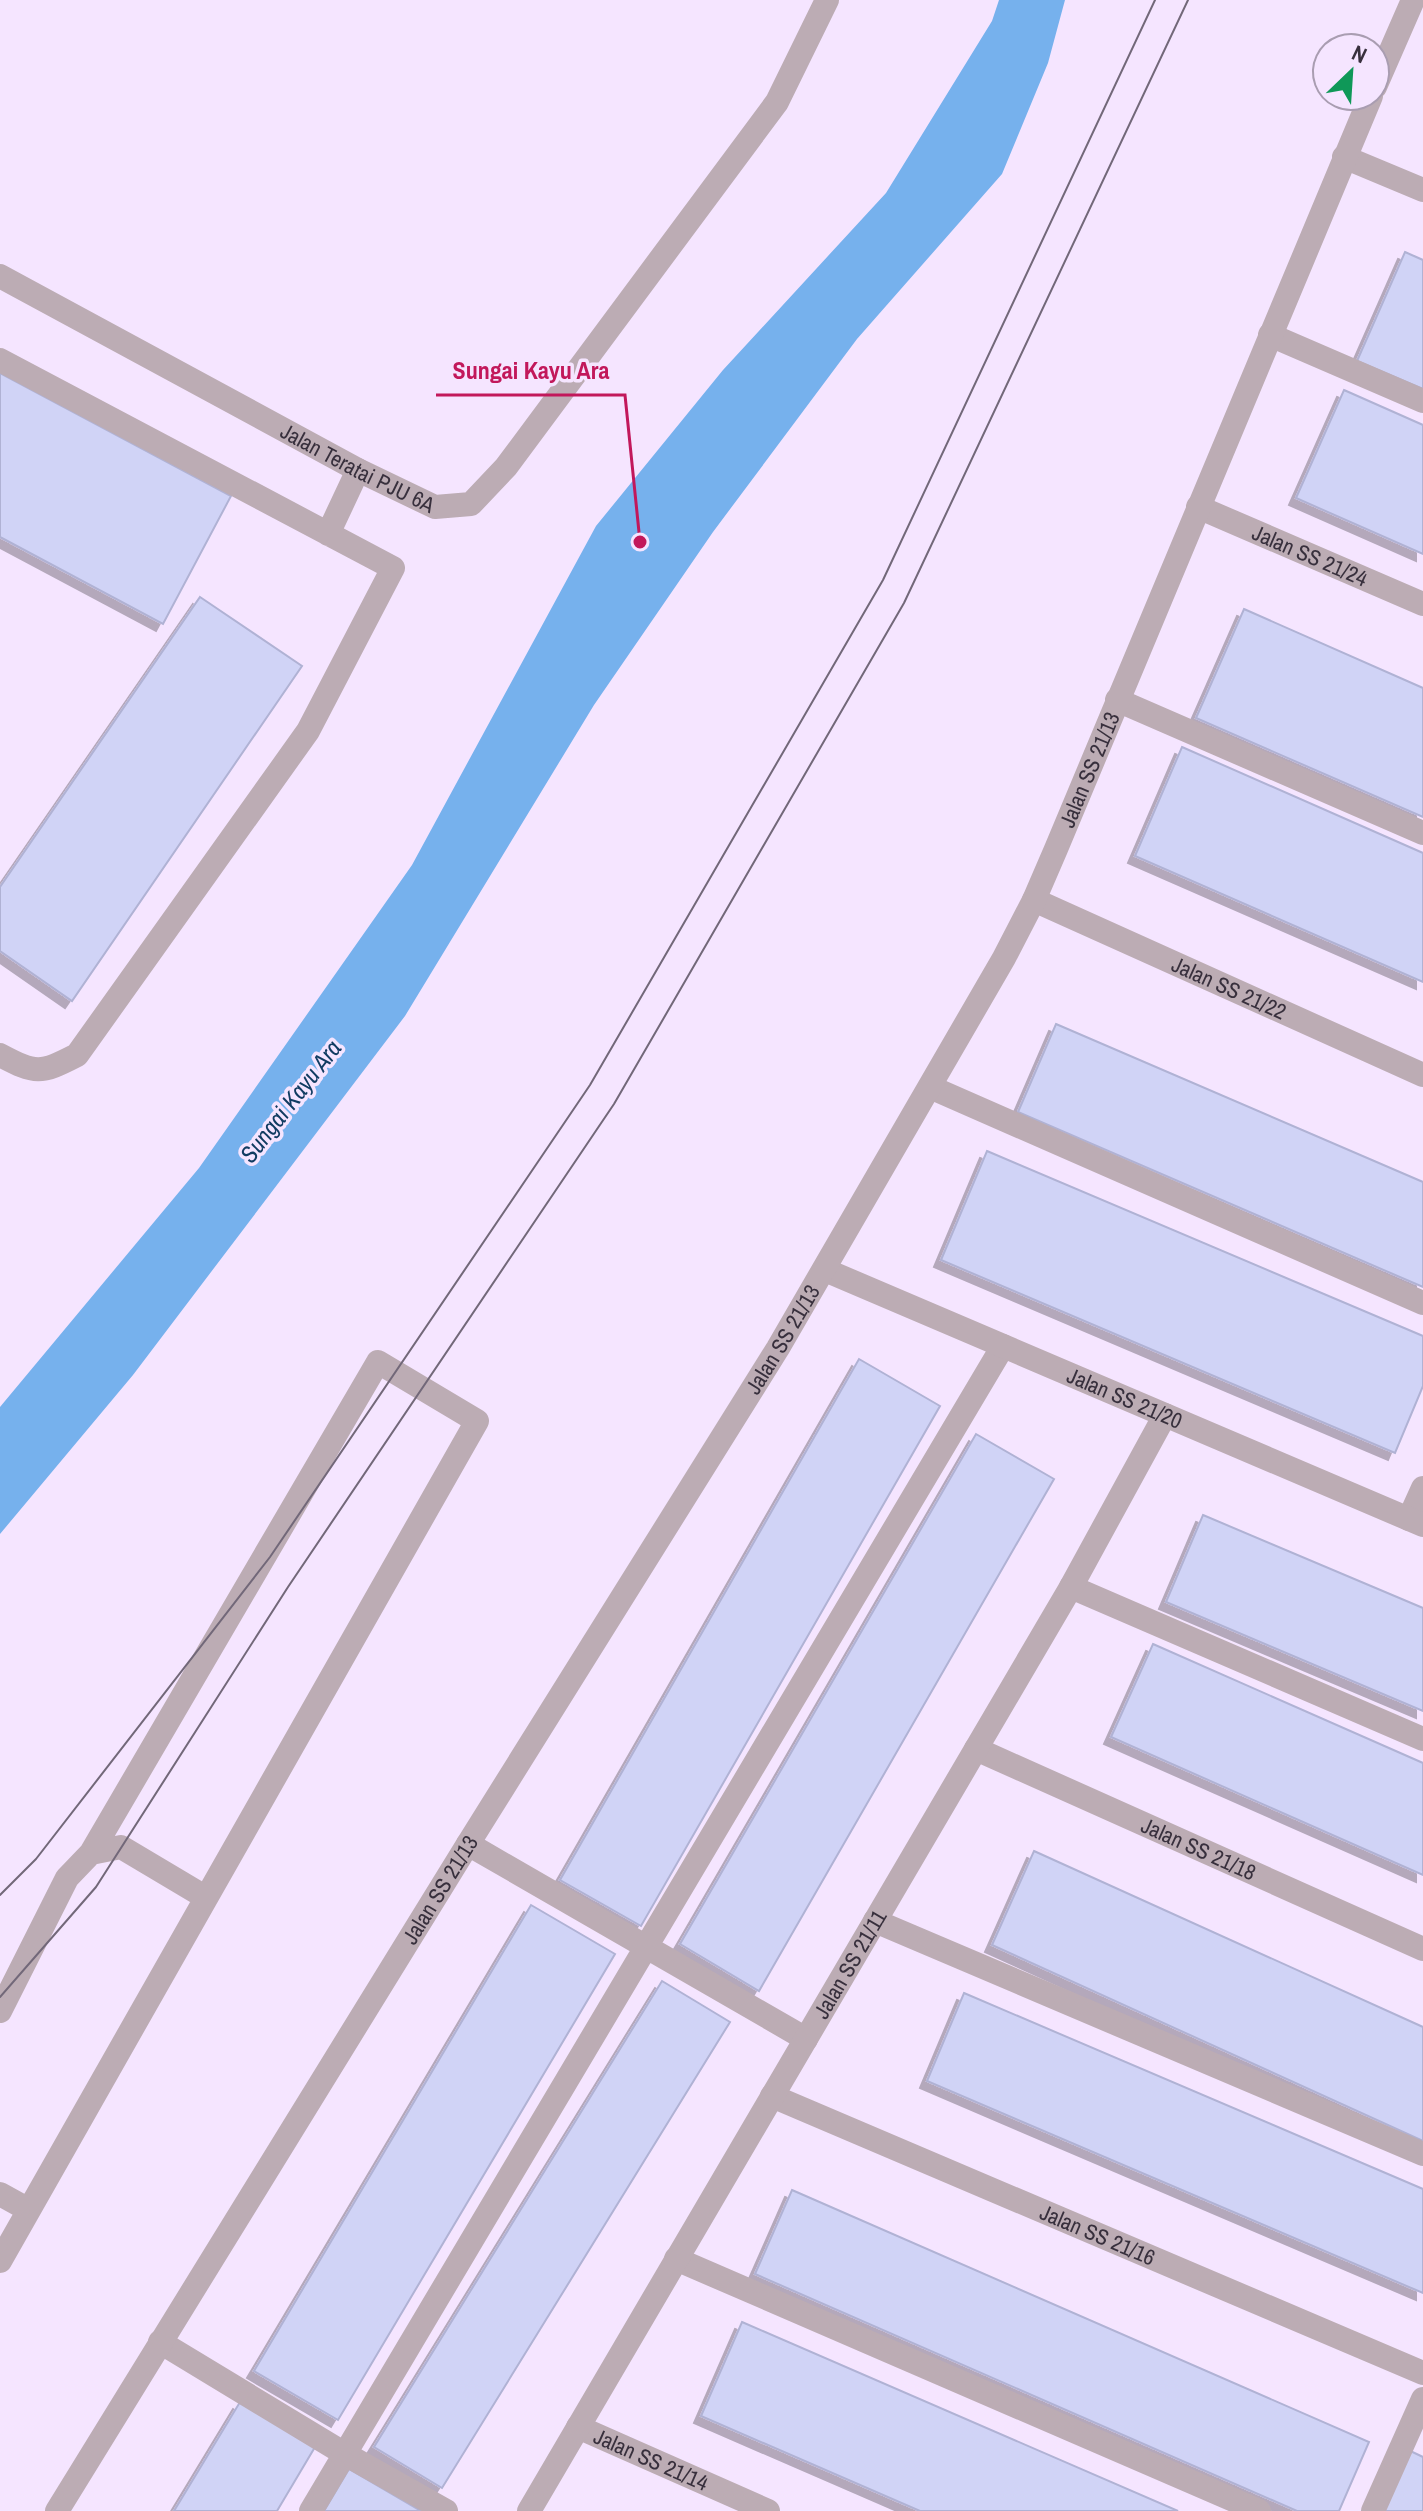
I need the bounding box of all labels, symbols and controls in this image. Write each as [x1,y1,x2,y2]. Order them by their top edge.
north arrow [1311,32,1391,112]
text: N [1347,38,1372,70]
callout: Sungai Kayu Ara [436,347,625,395]
text: Sungai Kayu Ara [453,354,609,386]
street label: Jalan Teratai PJU 6A [275,416,441,520]
street label: Jalan SS 21/24 [1248,517,1372,593]
street label: Jalan SS 21/13 [1052,707,1127,832]
street label: Jalan SS 21/22 [1167,949,1291,1027]
water label: Sungai Kayu Ara [232,1033,348,1169]
street label: Jalan SS 21/13 [738,1279,827,1400]
street label: Jalan SS 21/20 [1063,1360,1187,1436]
street label: Jalan SS 21/18 [1137,1810,1261,1887]
street label: Jalan SS 21/13 [395,1829,485,1950]
street label: Jalan SS 21/11 [806,1904,893,2024]
street label: Jalan SS 21/16 [1035,2197,1160,2272]
street label: Jalan SS 21/14 [589,2421,713,2498]

